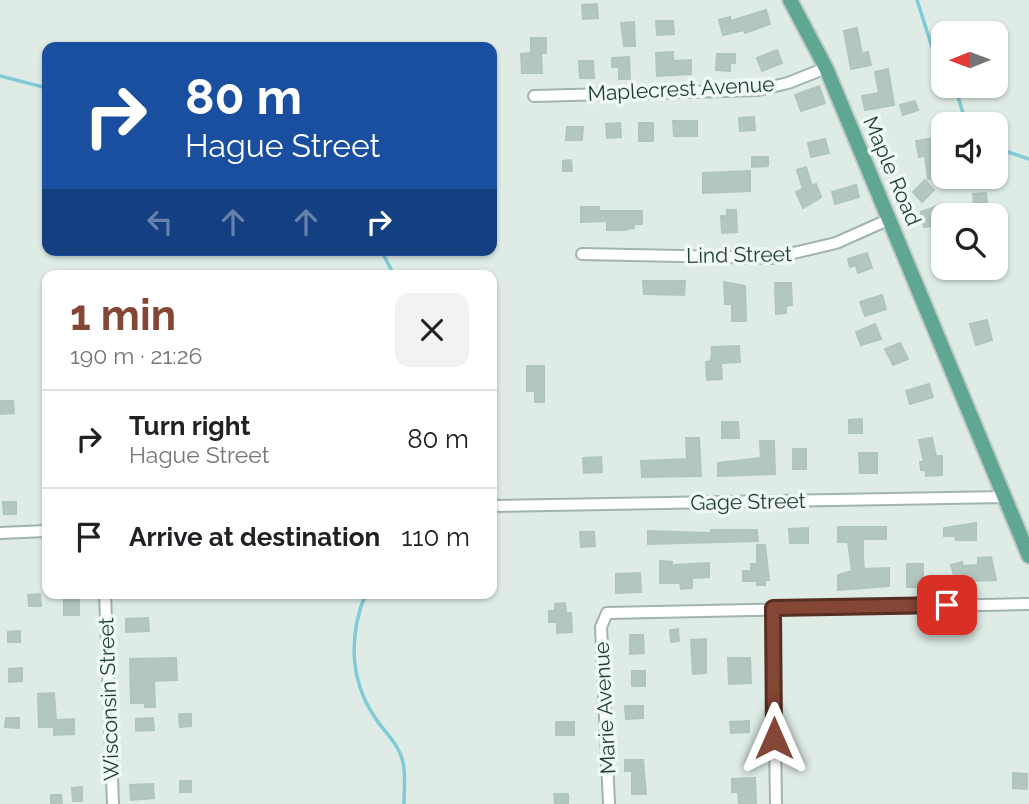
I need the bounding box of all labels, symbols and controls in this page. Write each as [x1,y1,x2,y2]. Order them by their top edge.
north arrow [931,21,1008,98]
map controls [931,21,1008,280]
text: 80 m [185,68,302,125]
icon: right [70,70,161,161]
street label: Maplecrest Avenue [587,71,775,106]
street label: Maple Road [858,112,927,229]
button: sound [931,112,1008,189]
text: Hague Street [185,127,380,164]
icon: left [141,203,179,241]
icon: ahead [214,203,252,241]
icon: ahead [287,203,325,241]
icon: right [360,203,398,241]
button: search [931,203,1008,280]
street label: Lind Street [686,241,792,268]
text: 1 min [70,291,176,340]
button: close [395,293,469,367]
text: 190 m · 21:26 [70,342,202,369]
text: Turn right [129,411,250,441]
icon: right [70,420,108,458]
text: 80 m [407,424,469,454]
text: Hague Street [129,441,269,468]
street label: Gage Street [690,488,806,515]
icon: arrive [70,518,108,556]
text: Arrive at destination [129,522,380,552]
text: 110 m [401,522,470,552]
pin [917,575,977,635]
icon: arrive [928,586,966,624]
street label: Wisconsin Street [93,617,124,781]
street label: Marie Avenue [589,641,620,775]
position arrow [737,701,811,775]

